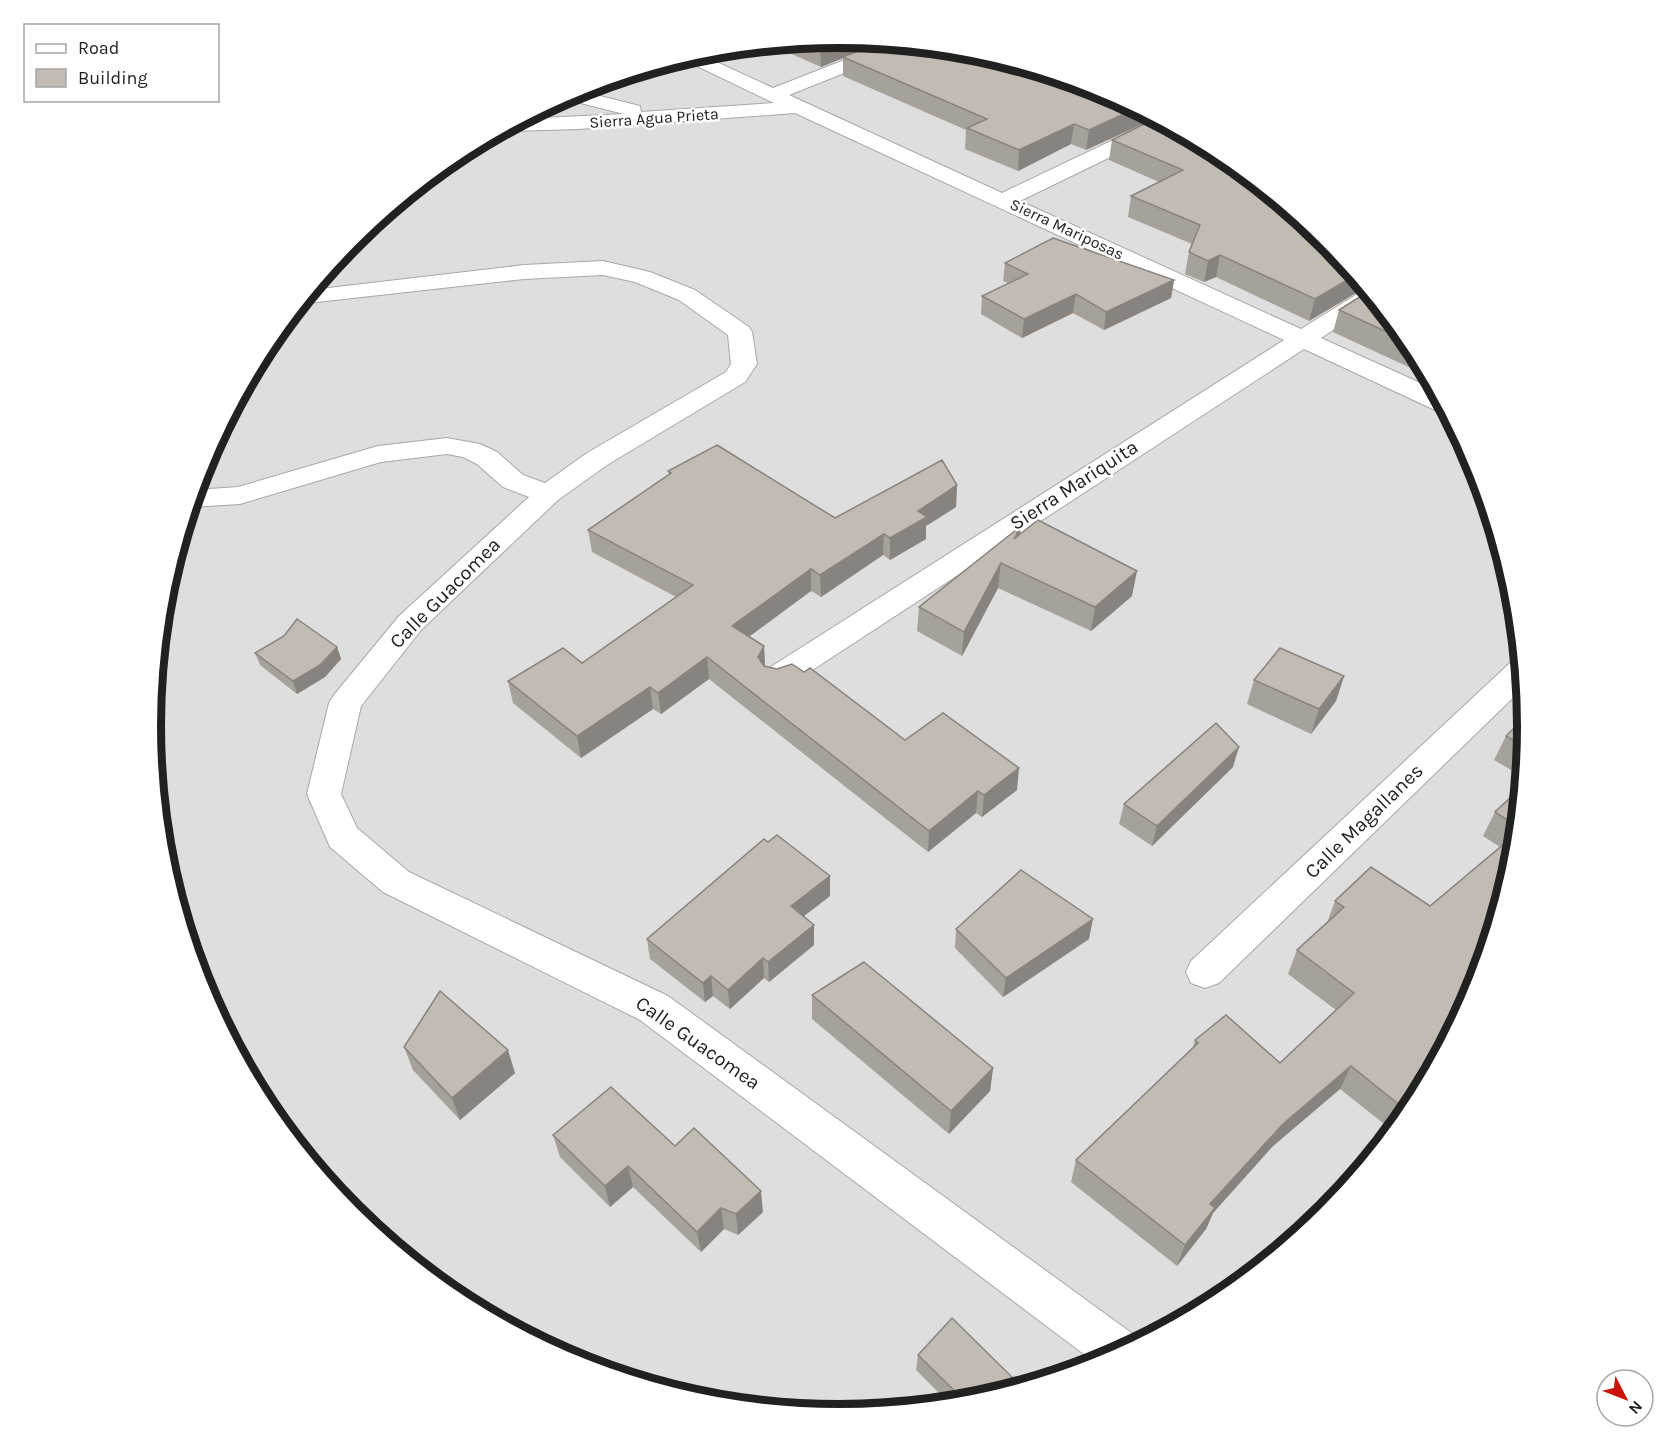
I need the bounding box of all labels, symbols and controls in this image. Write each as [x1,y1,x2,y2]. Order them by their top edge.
legend [24,24,219,102]
text: Road [78,37,119,59]
text: Building [78,67,148,89]
street label: Sierra Agua Prieta [589,104,719,132]
street label: Sierra Mariposas [1007,194,1127,264]
street label: Sierra Mariquita [1006,435,1142,535]
street label: Calle Guacomea [385,533,505,653]
street label: Calle Magallanes [1300,759,1428,883]
street label: Calle Guacomea [631,991,765,1095]
north arrow [1595,1368,1655,1428]
text: N [1625,1397,1647,1418]

